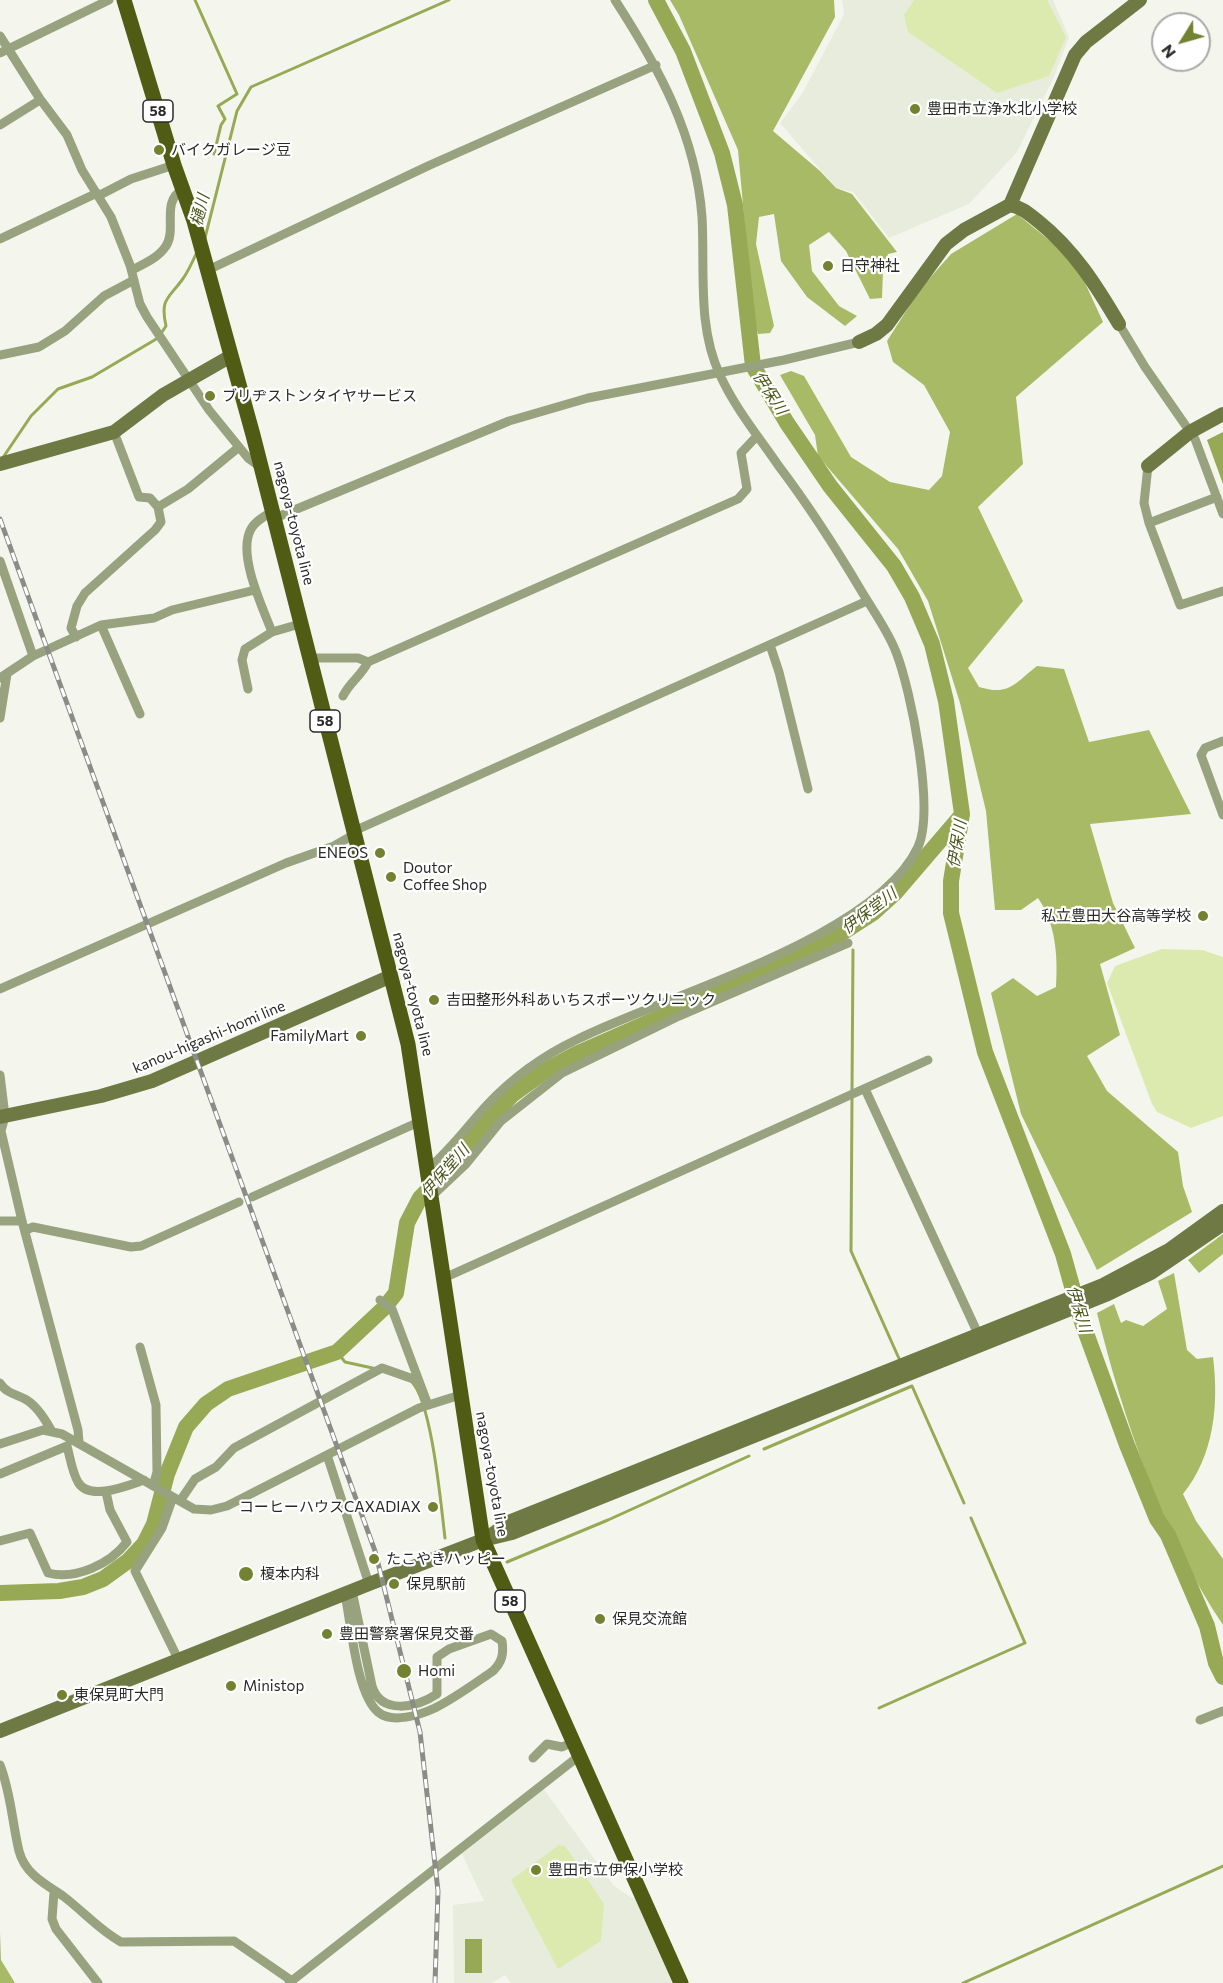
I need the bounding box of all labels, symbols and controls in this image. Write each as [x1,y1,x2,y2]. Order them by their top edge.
north arrow [1151,12,1211,72]
text: N [1157,41,1179,62]
road number: 58 [143,100,173,122]
place label: 豊田市立浄水北小学校 [927,100,1077,118]
marker: 豊田市立浄水北小学校 [908,102,922,116]
place label: バイクガレージ豆 [171,141,291,159]
marker: バイクガレージ豆 [152,143,166,157]
water label: 樋川 [187,192,213,228]
place label: 日守神社 [840,257,900,275]
marker: 日守神社 [821,259,835,273]
water label: 伊保川 [749,368,791,418]
place label: ブリヂストンタイヤサービス [222,387,417,405]
marker: ブリヂストンタイヤサービス [203,389,217,403]
street label: nagoya-toyota line [270,459,318,587]
road number: 58 [310,710,340,732]
water label: 伊保川 [944,819,970,869]
place label: ENEOS [318,844,368,862]
marker: ENEOS [373,846,387,860]
place label: Doutor Coffee Shop [403,859,487,894]
marker: Doutor Coffee Shop [384,870,398,884]
water label: 伊保堂川 [838,884,900,938]
place label: 私立豊田大谷高等学校 [1041,907,1191,925]
marker: 私立豊田大谷高等学校 [1196,909,1210,923]
street label: nagoya-toyota line [389,930,437,1058]
place label: 吉田整形外科あいちスポーツクリニック [446,991,716,1009]
marker: 吉田整形外科あいちスポーツクリニック [427,993,441,1007]
street label: kanou-higashi-homi line [130,997,288,1077]
place label: FamilyMart [270,1027,349,1045]
marker: FamilyMart [354,1029,368,1043]
water label: 伊保堂川 [417,1141,473,1201]
water label: 伊保川 [1063,1283,1095,1335]
street label: nagoya-toyota line [472,1410,512,1538]
place label: コーヒーハウスCAXADIAX [239,1498,421,1516]
marker: コーヒーハウスCAXADIAX [426,1500,440,1514]
place label: たこやきハッピー [386,1550,506,1568]
marker: たこやきハッピー [367,1552,381,1566]
marker: 榎本内科 [237,1565,255,1583]
place label: 榎本内科 [260,1565,320,1583]
place label: 保見駅前 [406,1575,466,1593]
marker: 保見駅前 [387,1577,401,1591]
road number: 58 [495,1590,525,1612]
place label: 保見交流館 [612,1610,687,1628]
marker: 保見交流館 [593,1612,607,1626]
place label: 豊田警察署保見交番 [339,1625,474,1643]
marker: 豊田警察署保見交番 [320,1627,334,1641]
marker: Homi [395,1662,413,1680]
place label: Homi [418,1662,455,1680]
place label: Ministop [243,1677,304,1695]
marker: Ministop [224,1679,238,1693]
place label: 東保見町大門 [74,1686,164,1704]
marker: 東保見町大門 [55,1688,69,1702]
place label: 豊田市立伊保小学校 [548,1861,683,1879]
marker: 豊田市立伊保小学校 [529,1863,543,1877]

